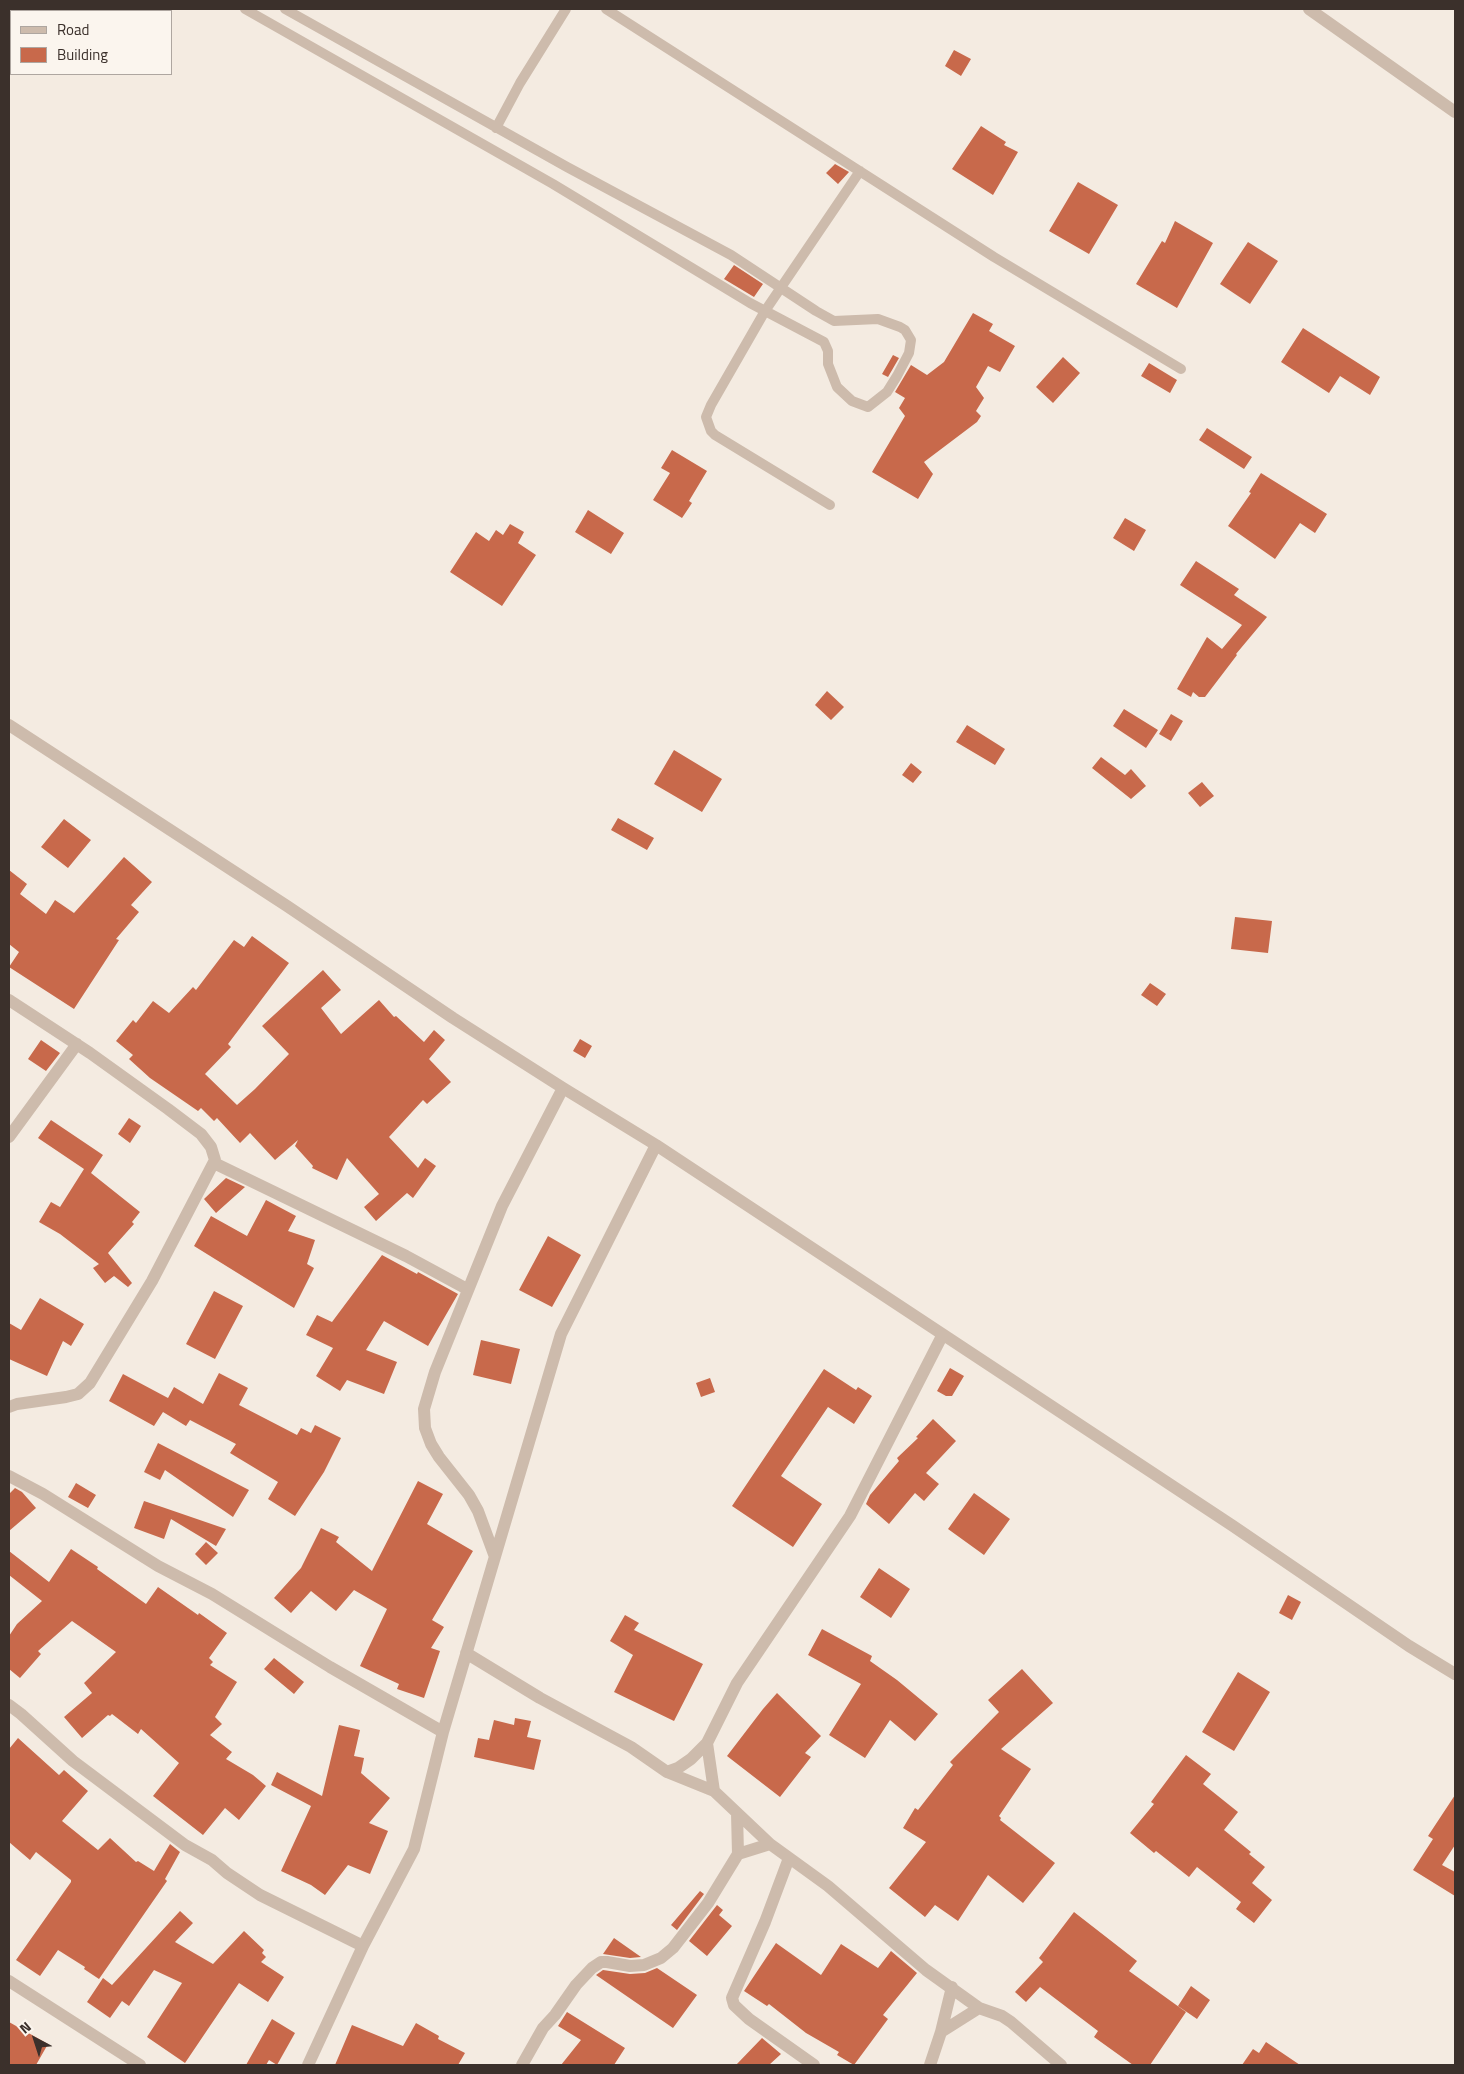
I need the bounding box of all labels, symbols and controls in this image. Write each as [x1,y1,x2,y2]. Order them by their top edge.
legend [10,10,172,75]
text: Road [57,18,89,41]
text: Building [57,43,108,66]
north arrow [10,2014,60,2064]
text: N [15,2016,35,2038]

